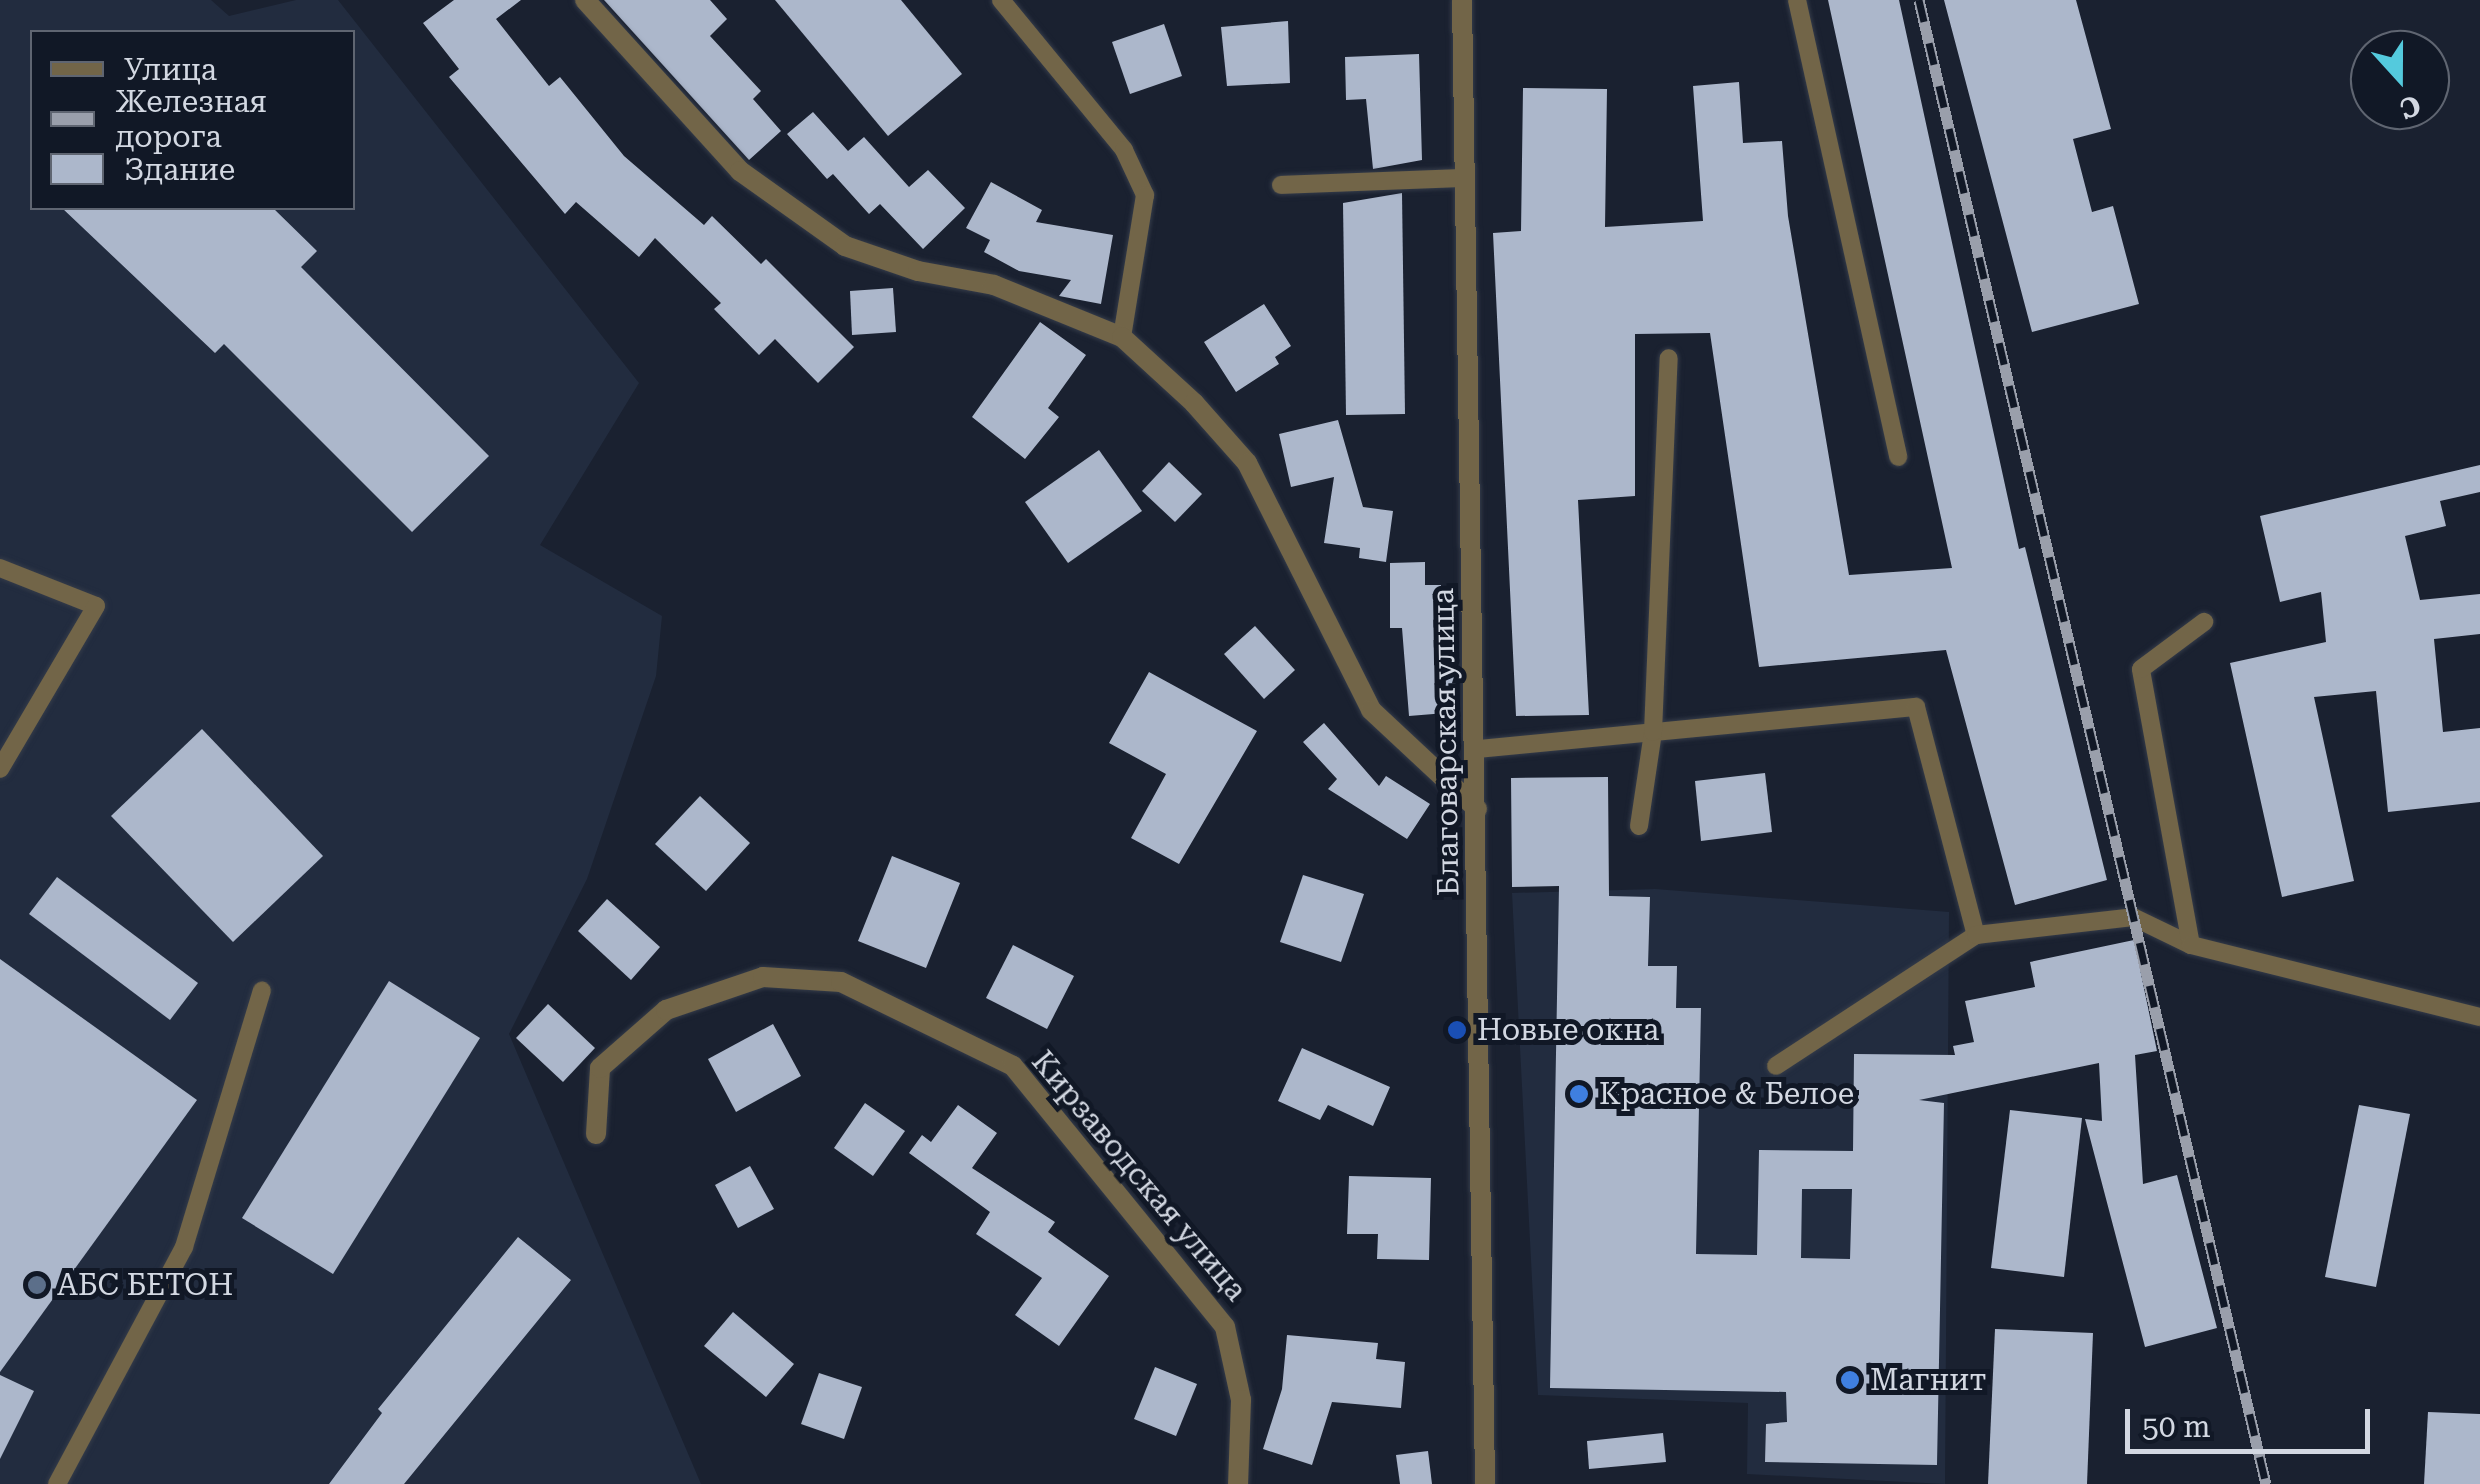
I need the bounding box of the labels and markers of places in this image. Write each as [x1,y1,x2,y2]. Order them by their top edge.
place label: Новые окна [1477,1012,1659,1048]
marker: Новые окна [1446,1019,1468,1041]
place label: Красное & Белое [1599,1076,1854,1112]
marker: Красное & Белое [1568,1083,1590,1105]
place label: АБС БЕТОН [57,1267,233,1303]
marker: АБС БЕТОН [26,1274,48,1296]
place label: Магнит [1870,1362,1986,1398]
marker: Магнит [1839,1369,1861,1391]

